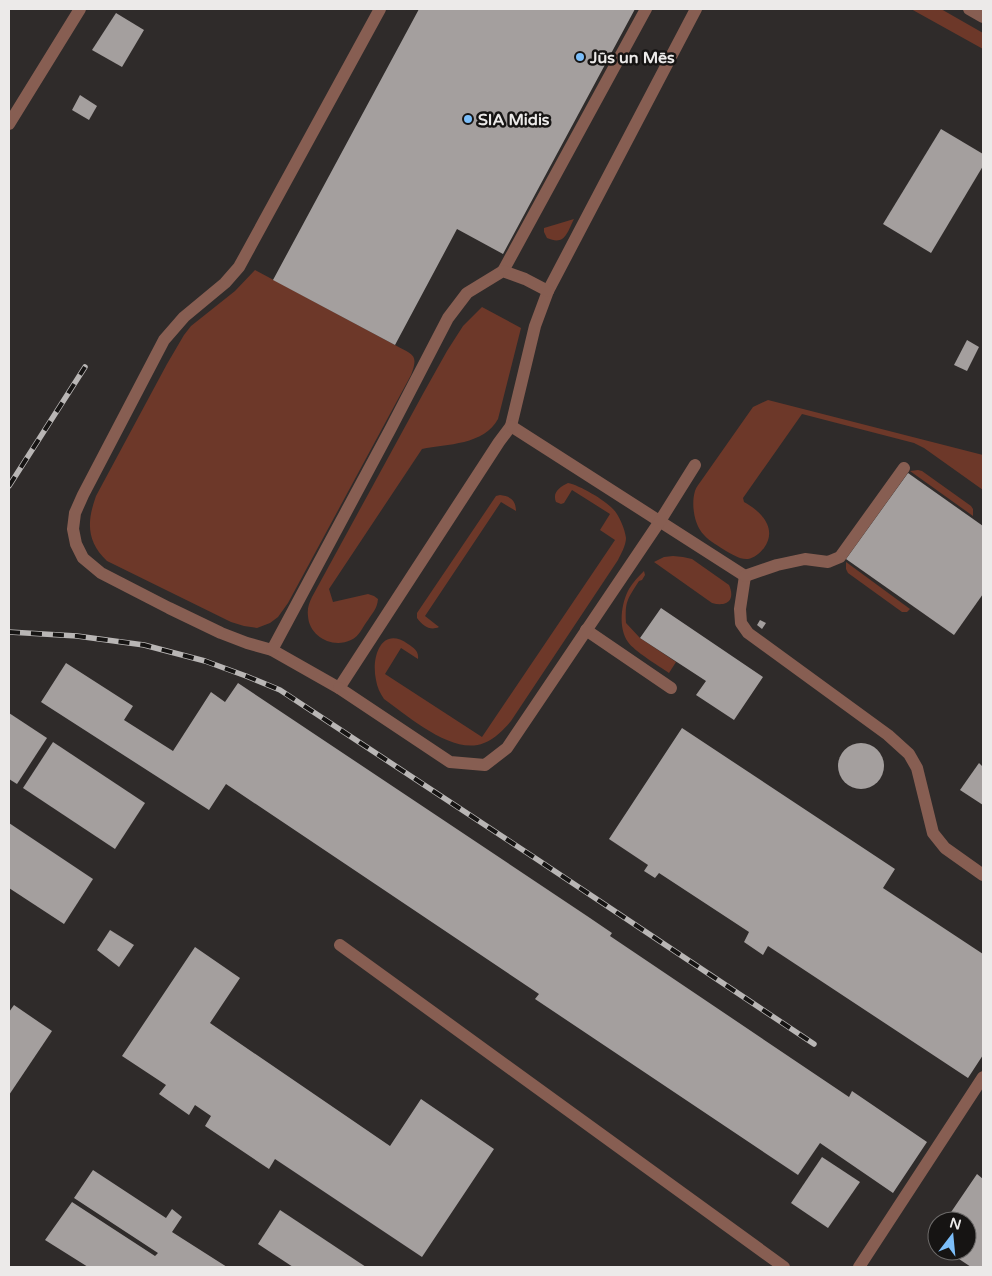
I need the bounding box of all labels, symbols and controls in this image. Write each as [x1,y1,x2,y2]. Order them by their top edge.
place label: Jūs un Mēs [589,48,675,68]
marker: Jūs un Mēs [574,51,586,63]
place label: SIA Midis [478,110,550,130]
marker: SIA Midis [462,113,474,125]
north arrow [927,1211,977,1261]
text: N [948,1214,963,1234]

